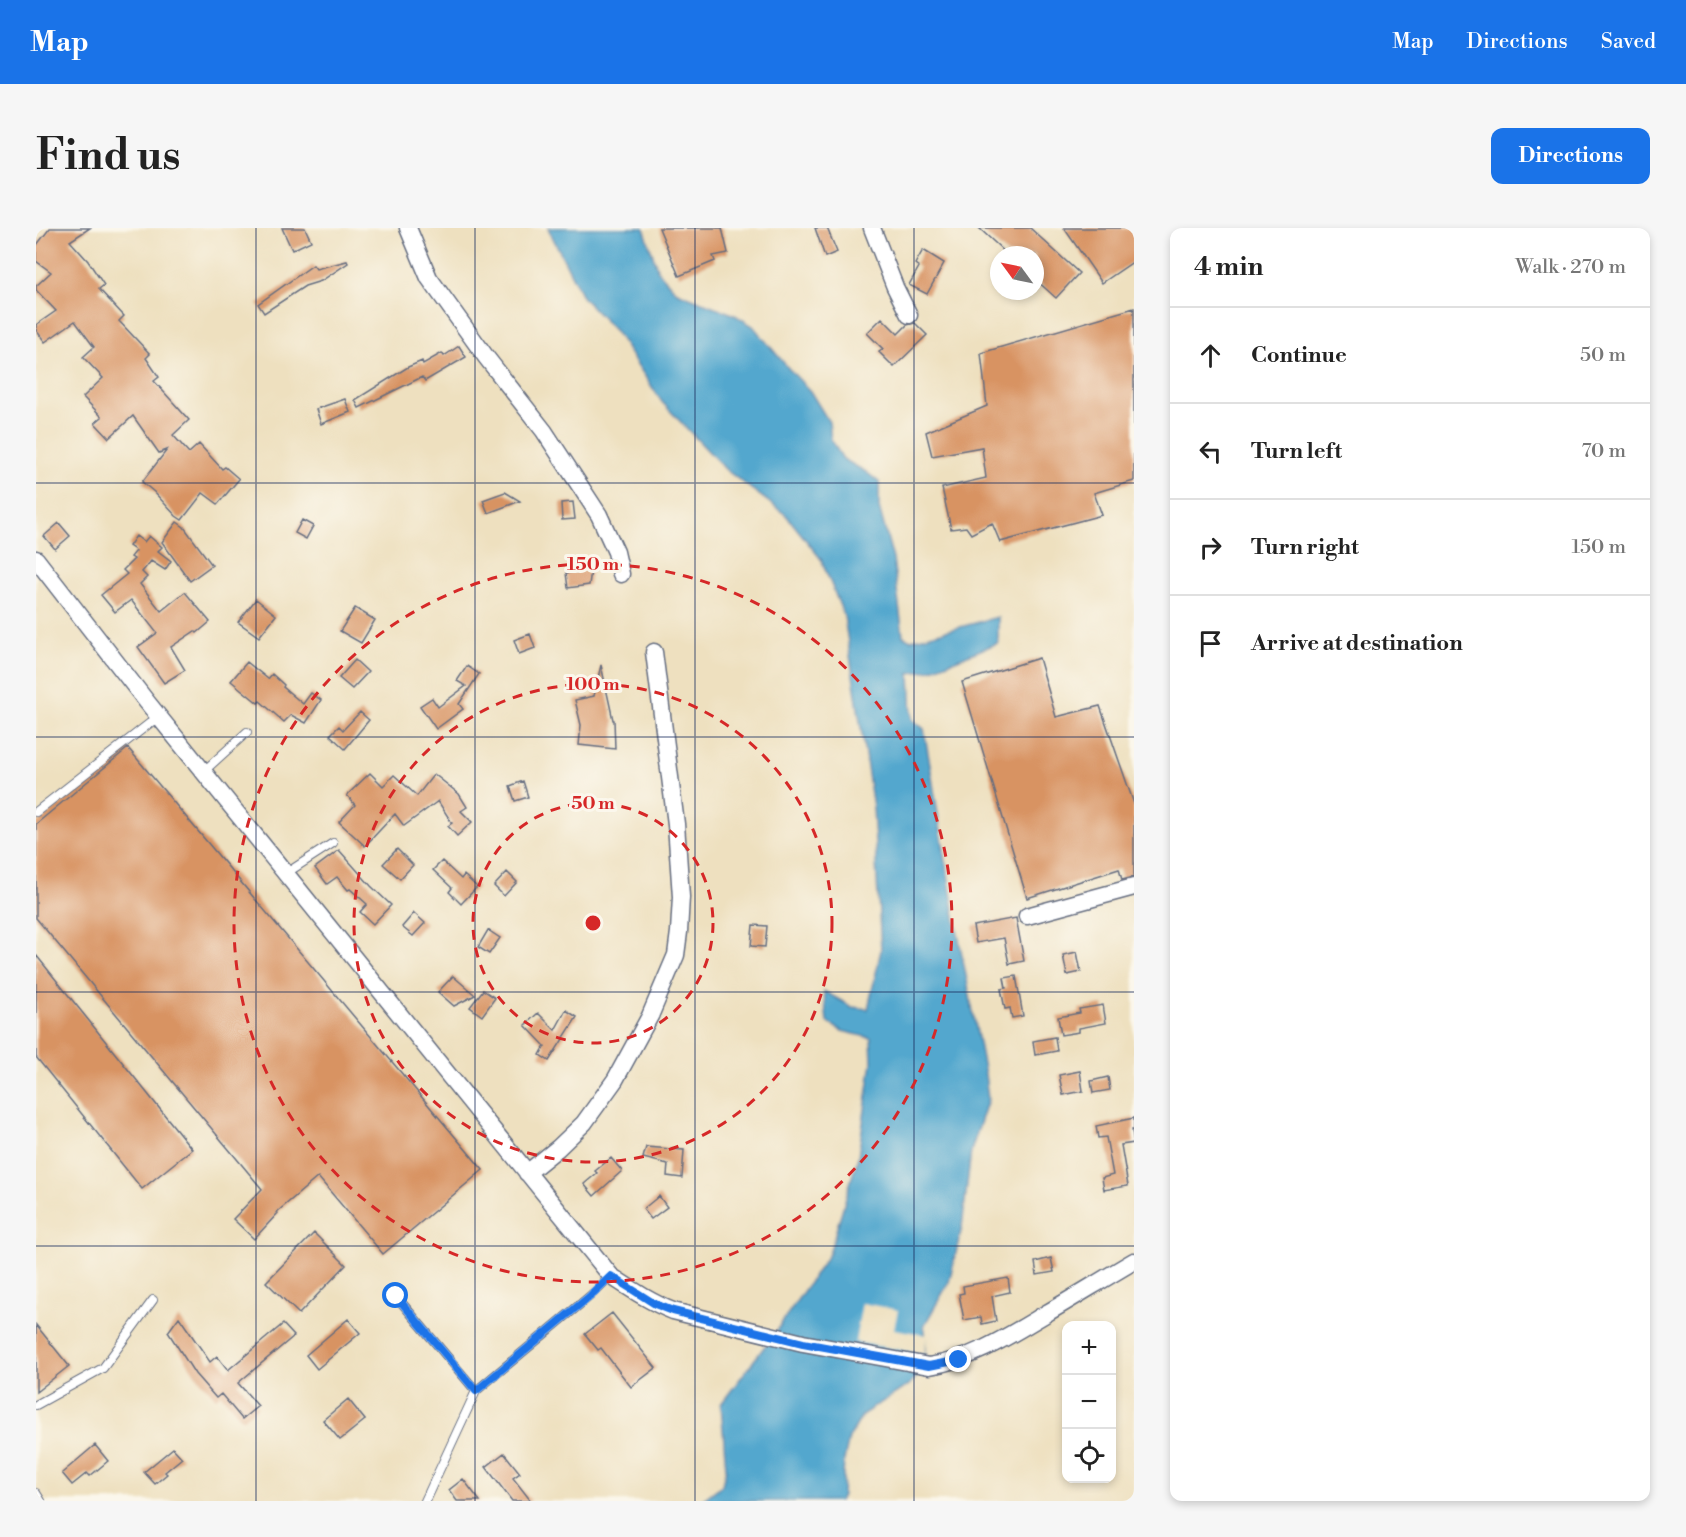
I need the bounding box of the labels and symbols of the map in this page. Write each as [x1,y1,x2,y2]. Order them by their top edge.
north arrow [990,246,1044,300]
text: 150 m [567,553,620,576]
text: 100 m [566,673,620,696]
text: 50 m [571,792,615,815]
centre of rings [583,913,603,933]
route start [382,1282,408,1308]
route end [945,1346,971,1372]

